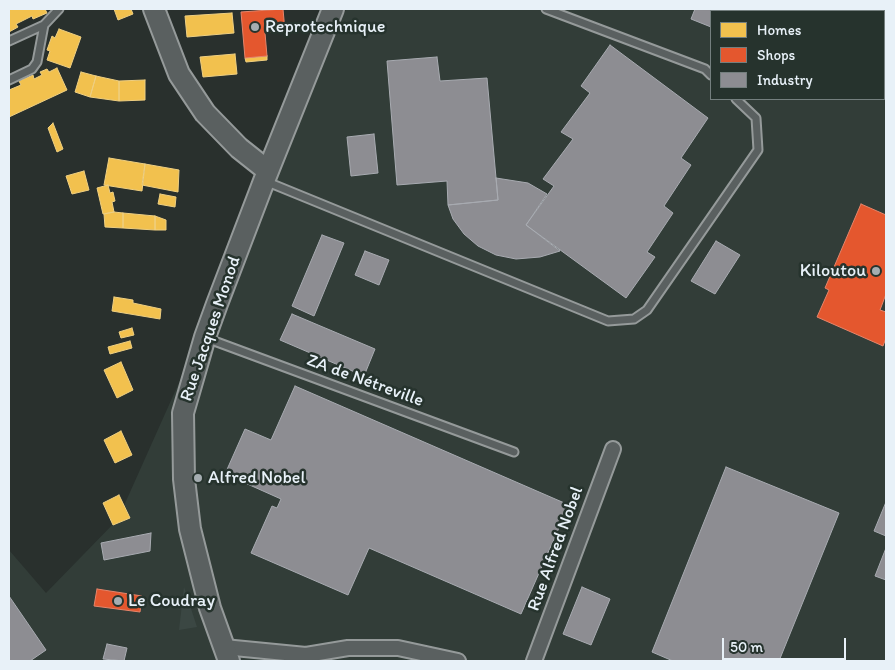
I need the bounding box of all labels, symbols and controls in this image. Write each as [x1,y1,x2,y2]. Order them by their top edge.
legend [710,10,885,100]
place label: Reprotechnique [265,16,385,38]
marker: Reprotechnique [249,21,261,33]
text: Homes [757,21,801,39]
text: Shops [757,46,795,64]
text: Industry [757,71,813,89]
street label: Rue Jacques Monod [176,254,246,404]
place label: Kiloutou [800,260,866,282]
marker: Kiloutou [870,265,882,277]
street label: ZA de Nétreville [304,350,426,412]
place label: Alfred Nobel [208,467,305,489]
marker: Alfred Nobel [192,472,204,484]
street label: Rue Alfred Nobel [523,484,589,614]
place label: Le Coudray [128,590,215,612]
marker: Le Coudray [112,595,124,607]
scale bar [725,628,849,660]
text: 50 m [730,638,763,656]

